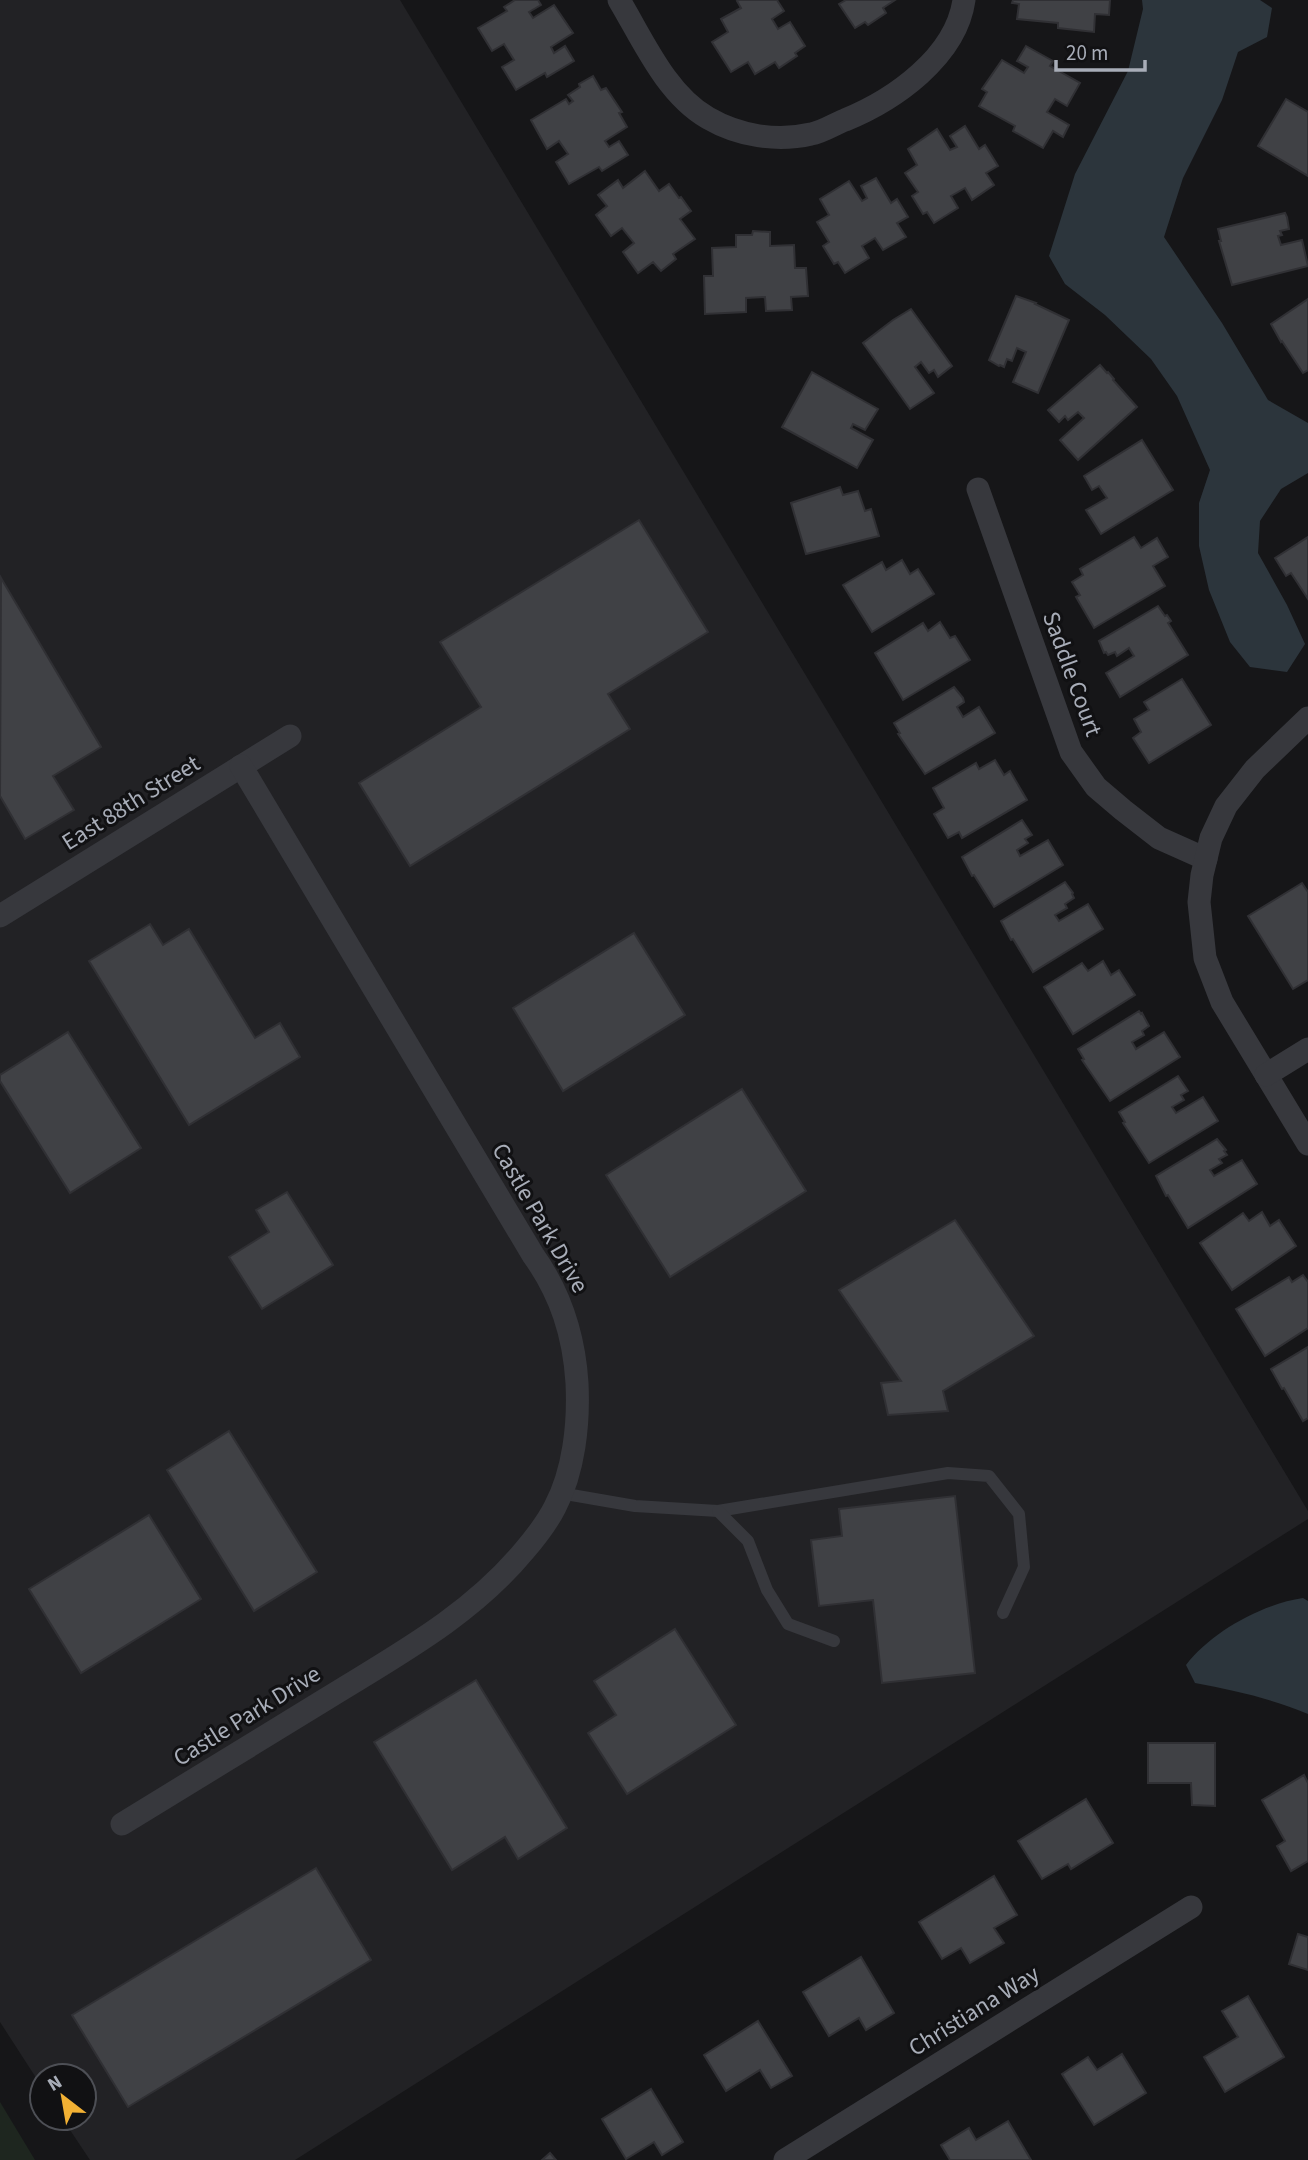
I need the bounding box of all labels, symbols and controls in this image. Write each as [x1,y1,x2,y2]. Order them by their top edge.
scale bar [1056,28,1145,72]
text: 20 m [1066,38,1108,68]
street label: Saddle Court [1033,607,1111,741]
street label: East 88th Street [55,747,207,859]
street label: Castle Park Drive [483,1137,597,1299]
street label: Castle Park Drive [166,1657,328,1775]
street label: Christiana Way [902,1957,1046,2065]
north arrow [28,2062,98,2132]
text: N [43,2069,67,2099]

